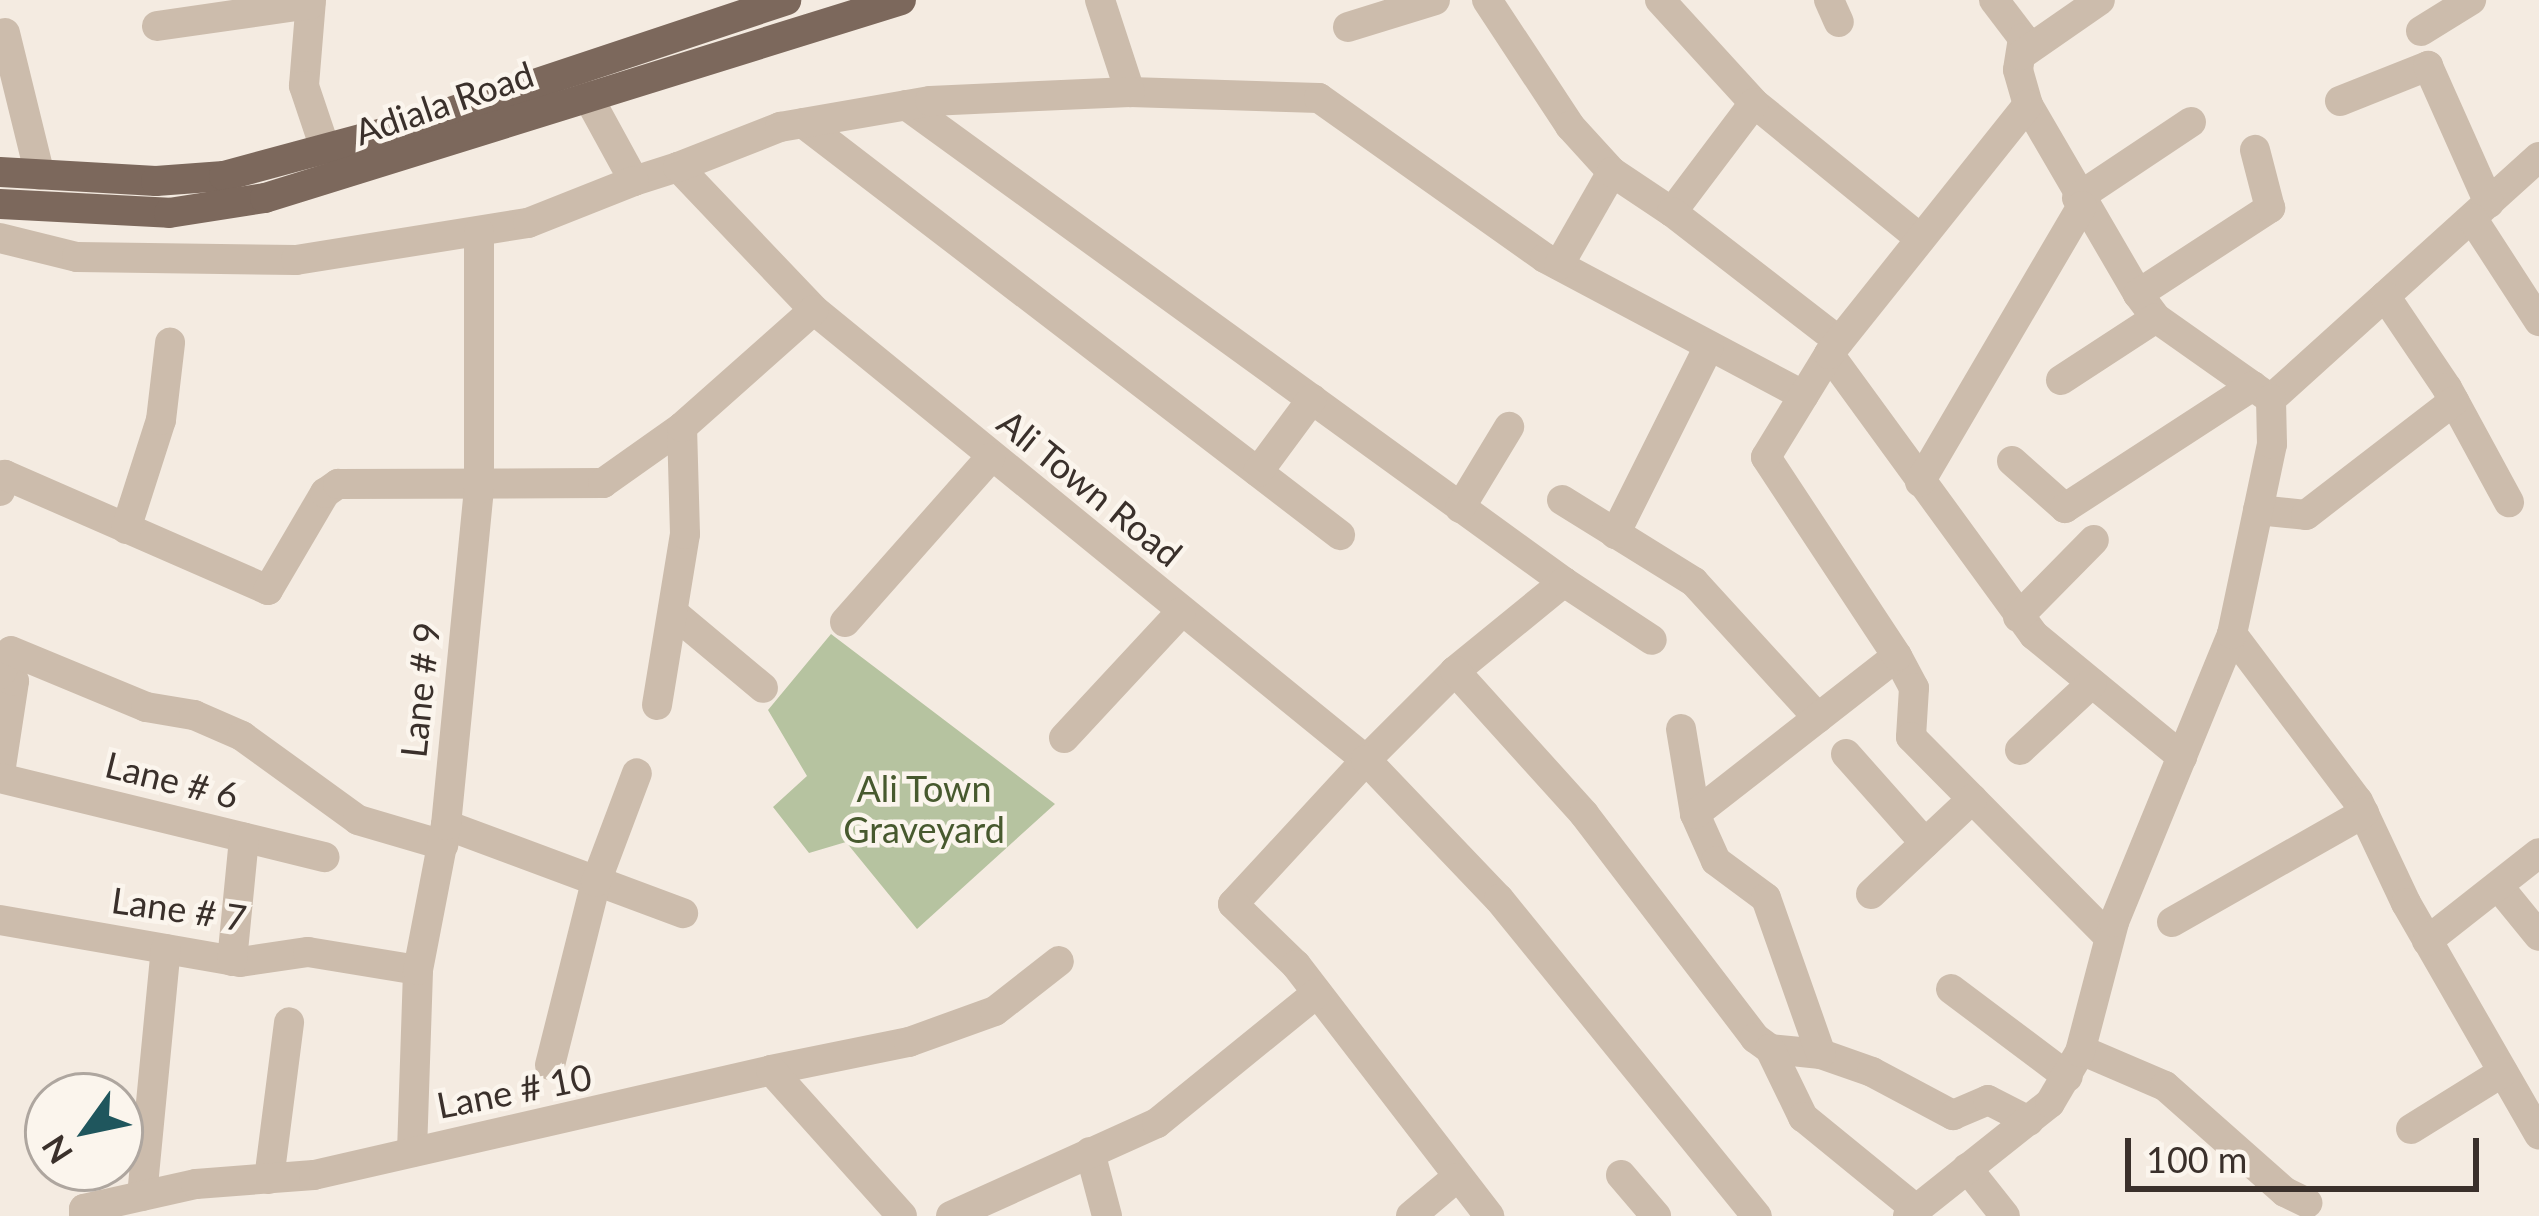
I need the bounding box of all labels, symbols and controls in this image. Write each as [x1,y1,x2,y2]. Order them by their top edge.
street label: Adiala Road [349,52,539,154]
street label: Ali Town Road [989,400,1191,576]
street label: Lane # 9 [391,620,449,760]
street label: Lane # 6 [101,743,243,817]
park label: Ali Town Graveyard [843,766,1005,851]
street label: Lane # 7 [109,878,249,940]
street label: Lane # 10 [433,1055,595,1127]
north arrow [24,1072,144,1192]
scale bar [2131,1114,2485,1188]
text: N [33,1128,80,1172]
text: 100 m [2146,1137,2247,1181]

